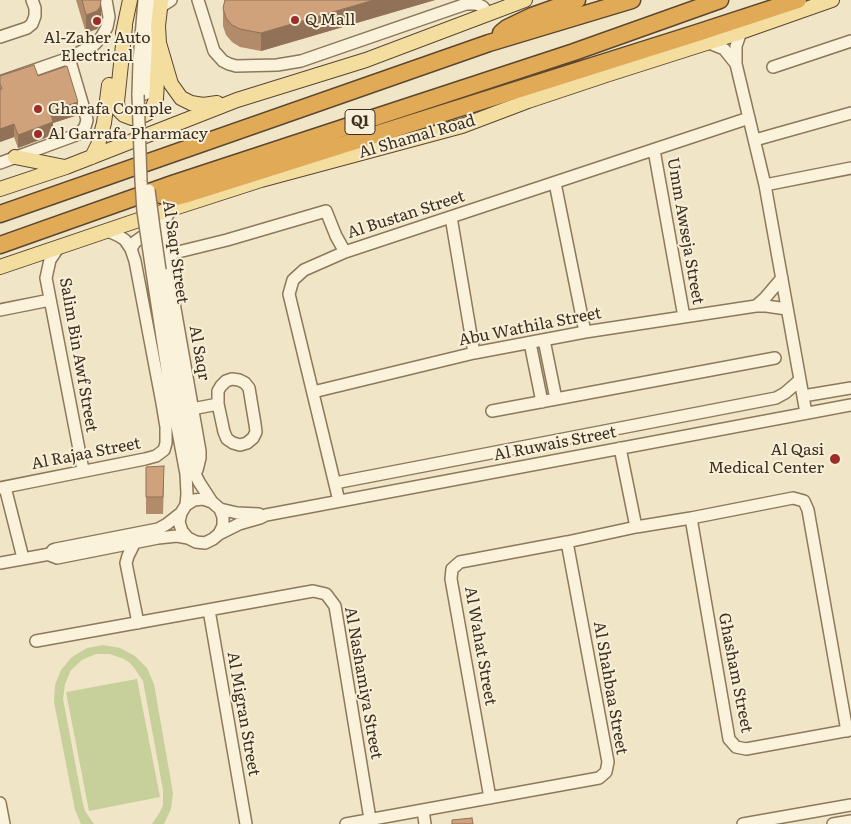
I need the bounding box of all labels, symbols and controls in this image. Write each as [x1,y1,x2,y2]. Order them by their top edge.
place label: Q Mall [305,10,355,30]
marker: Q Mall [289,14,301,26]
marker: Al-Zaher Auto Electrical [91,15,103,27]
place label: Al-Zaher Auto Electrical [43,28,151,66]
place label: Gharafa Comple [48,99,172,119]
marker: Gharafa Comple [32,103,44,115]
road number: Q1 [345,110,375,134]
street label: Al Shamal Road [356,111,478,163]
place label: Al Garrafa Pharmacy [48,124,208,144]
marker: Al Garrafa Pharmacy [32,128,44,140]
street label: Umm Awseja Street [663,156,707,306]
street label: Al Bustan Street [345,187,467,243]
street label: Al Saqr Street [158,199,192,305]
street label: Salim Bin Awf Street [55,276,101,434]
street label: Abu Wathila Street [457,304,603,350]
street label: Al Saqr [185,324,213,382]
street label: Al Ruwais Street [492,423,618,465]
street label: Al Rajaa Street [30,434,142,474]
place label: Al Qasi Medical Center [708,440,824,478]
marker: Al Qasi Medical Center [828,452,842,466]
street label: Al Wahat Street [460,585,500,707]
street label: Al Nashamiya Street [340,605,386,761]
street label: Ghasham Street [714,611,756,735]
street label: Al Shahbaa Street [589,620,631,756]
street label: Al Migran Street [223,650,263,778]

